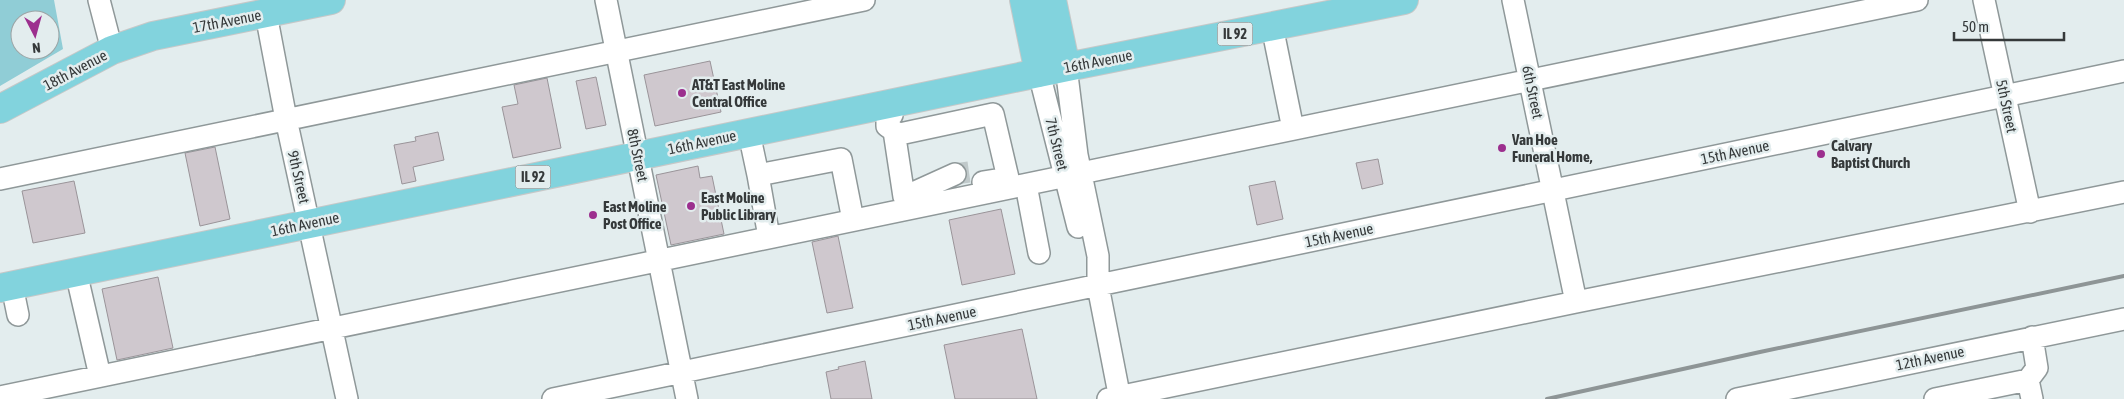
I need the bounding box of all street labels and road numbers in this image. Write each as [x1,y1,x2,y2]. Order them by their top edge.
street label: 17th Avenue [191,6,263,36]
road number: IL 92 [1218,22,1252,46]
street label: 18th Avenue [40,46,110,94]
street label: 16th Avenue [1062,46,1134,76]
street label: 6th Street [1519,64,1547,120]
street label: 5th Street [1993,78,2021,134]
street label: 7th Street [1042,116,1072,172]
street label: 16th Avenue [666,126,738,158]
street label: 8th Street [624,127,652,183]
street label: 15th Avenue [1699,136,1771,168]
street label: 9th Street [285,149,313,205]
road number: IL 92 [516,166,550,188]
street label: 16th Avenue [269,208,341,240]
street label: 15th Avenue [1303,219,1375,251]
street label: 15th Avenue [906,302,978,334]
street label: 12th Avenue [1894,342,1966,374]

